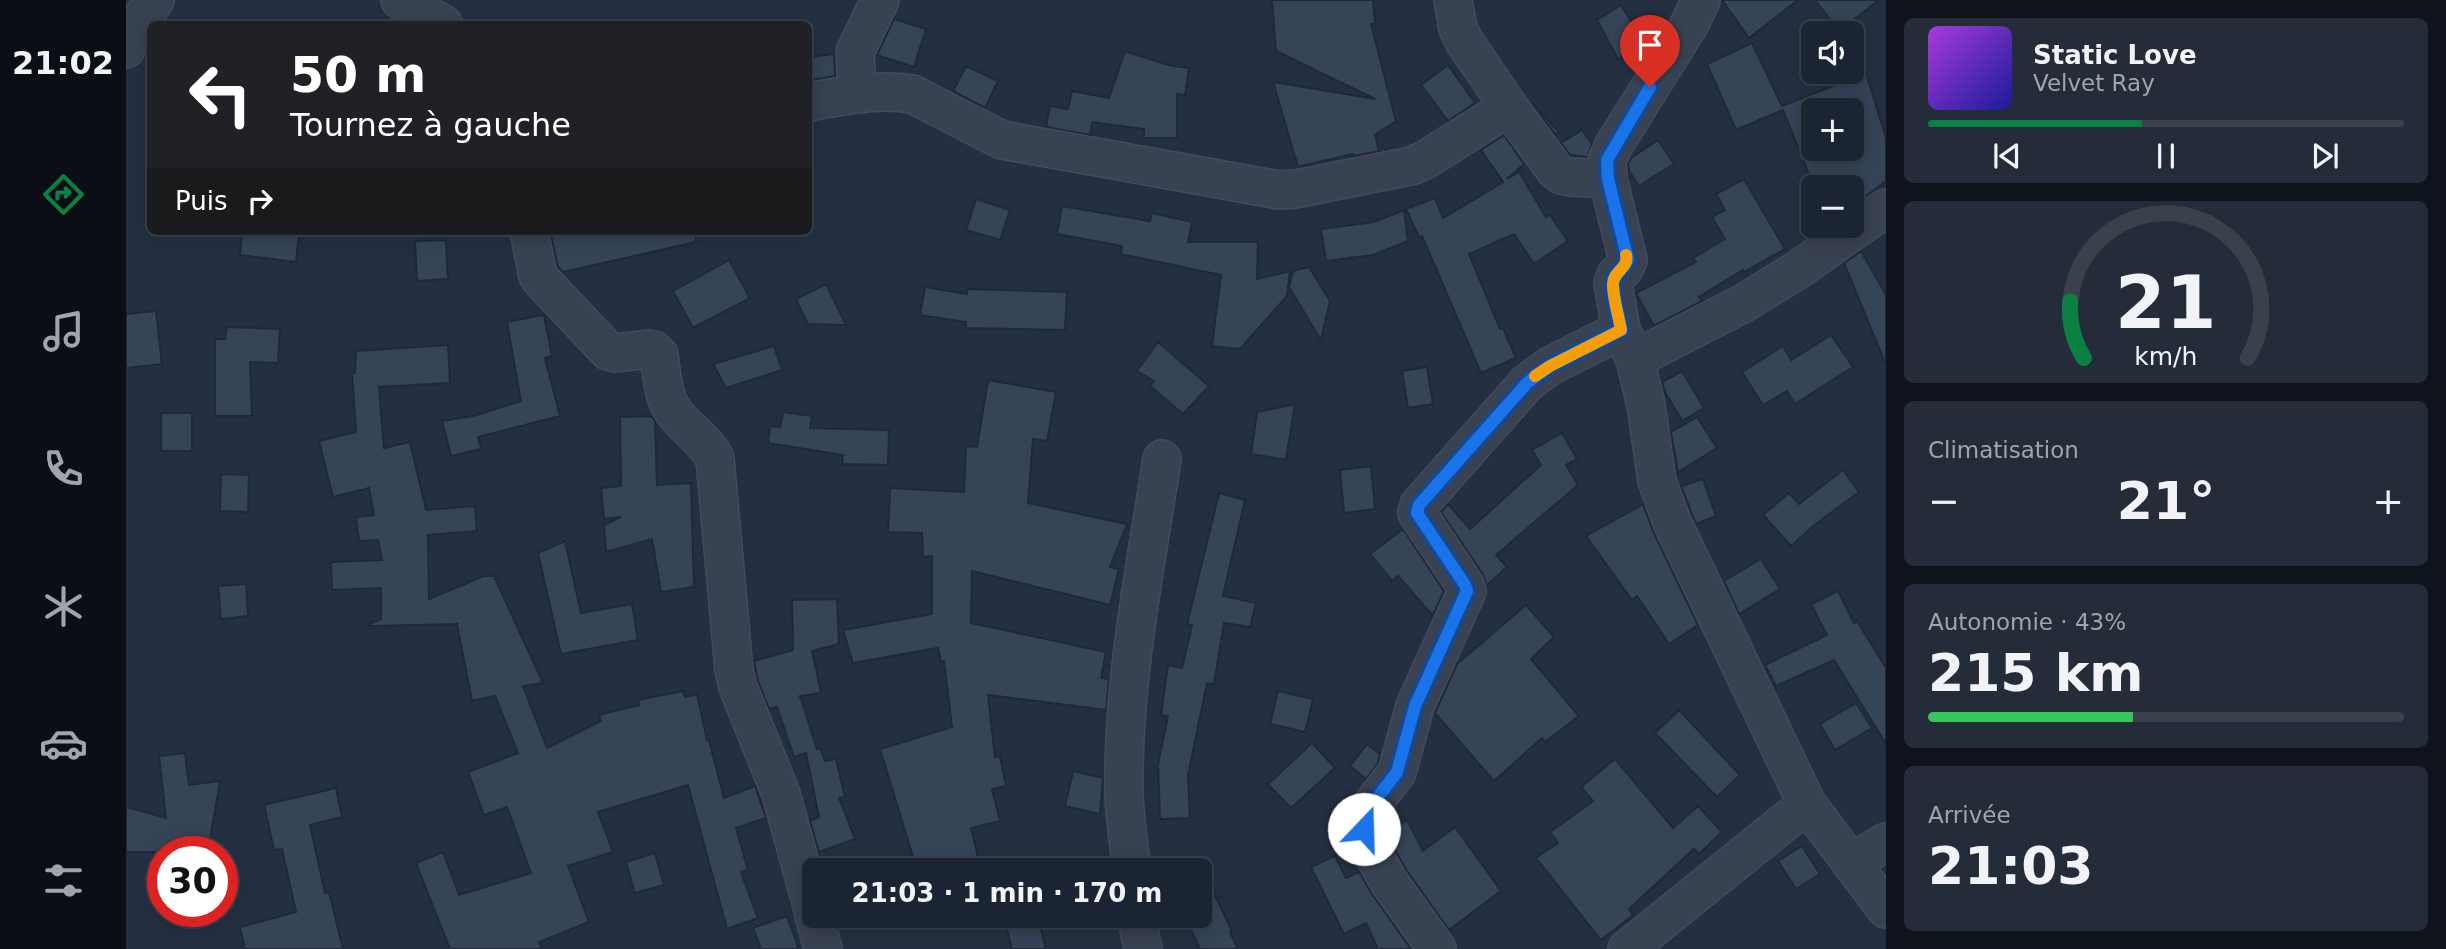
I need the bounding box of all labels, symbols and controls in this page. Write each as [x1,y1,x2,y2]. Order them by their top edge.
pin [1620,15,1680,87]
map controls [1801,21,1864,238]
button: sound [1801,21,1864,84]
icon: arrive [1631,26,1669,64]
text: Static Love [2033,40,2197,70]
text: 21:02 [12,44,114,82]
text: 50 m [290,47,426,104]
icon: left [175,49,266,140]
text: Velvet Ray [2033,70,2155,96]
button: + [1801,98,1864,161]
text: Tournez à gauche [290,106,571,144]
icon: previous [1988,137,2026,175]
icon: pause [2147,137,2185,175]
icon: next [2306,137,2344,175]
icon: directions [39,170,88,219]
button: − [1801,175,1864,238]
icon: right [241,182,279,220]
text: Puis [175,186,227,216]
text: 21 [2115,260,2217,345]
icon: music [39,307,88,356]
text: km/h [2134,342,2198,371]
text: Climatisation [1928,437,2079,463]
icon: phone [39,444,88,493]
text: 21° [2117,471,2215,531]
text: − [1928,479,1960,523]
text: + [2372,479,2404,523]
icon: climate [39,582,88,631]
text: Autonomie · 43% [1928,609,2126,635]
text: 215 km [1928,643,2143,703]
icon: car [39,719,88,768]
position arrow [1327,792,1401,866]
text: Arrivée [1928,802,2011,828]
speed limit sign: 30 [147,836,238,927]
text: 21:03 [1928,836,2094,896]
icon: filters [39,856,88,905]
text: 21:03 · 1 min · 170 m [852,878,1162,908]

